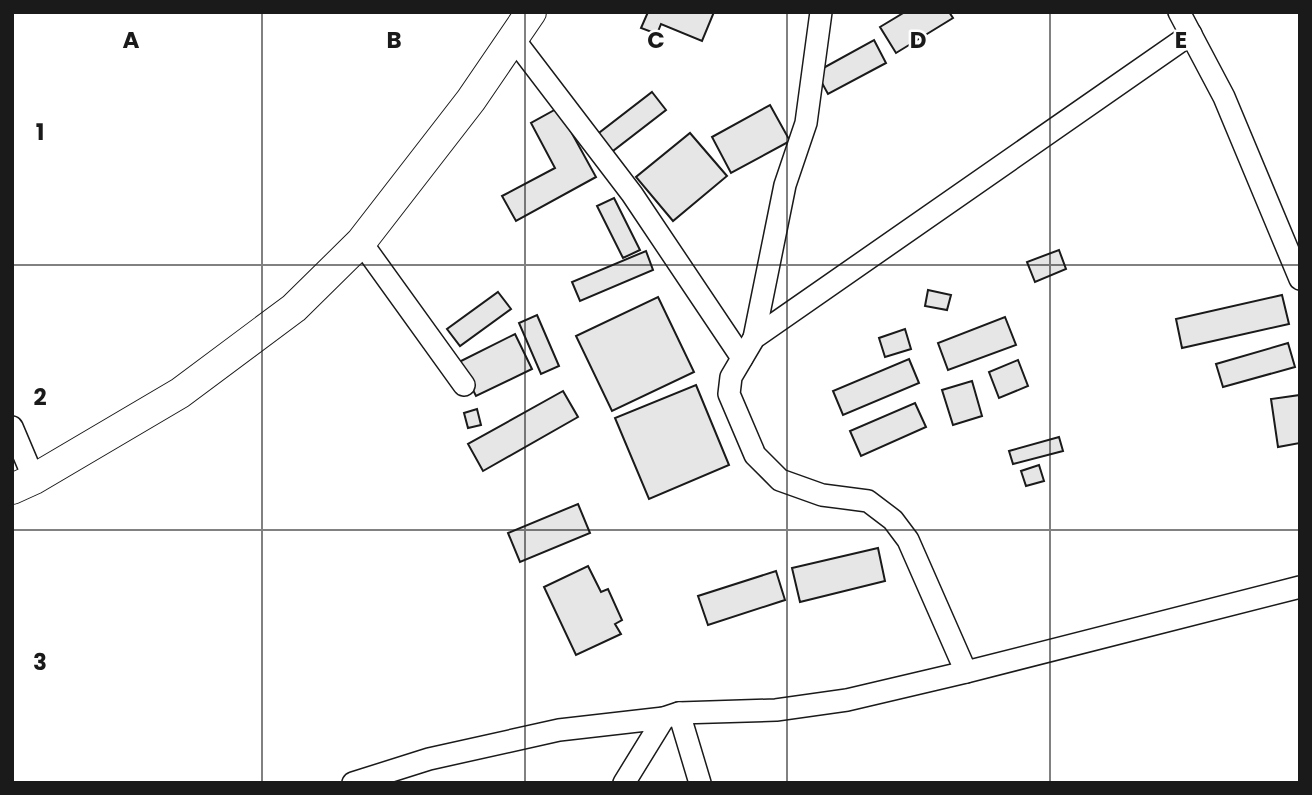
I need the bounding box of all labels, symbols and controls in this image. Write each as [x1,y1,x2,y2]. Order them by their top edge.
text: A [123,24,140,56]
text: B [386,24,402,56]
text: C [647,24,665,56]
text: D [910,24,926,56]
text: E [1175,24,1187,56]
text: 1 [36,116,44,148]
text: 2 [33,381,47,413]
text: 3 [33,646,47,678]

